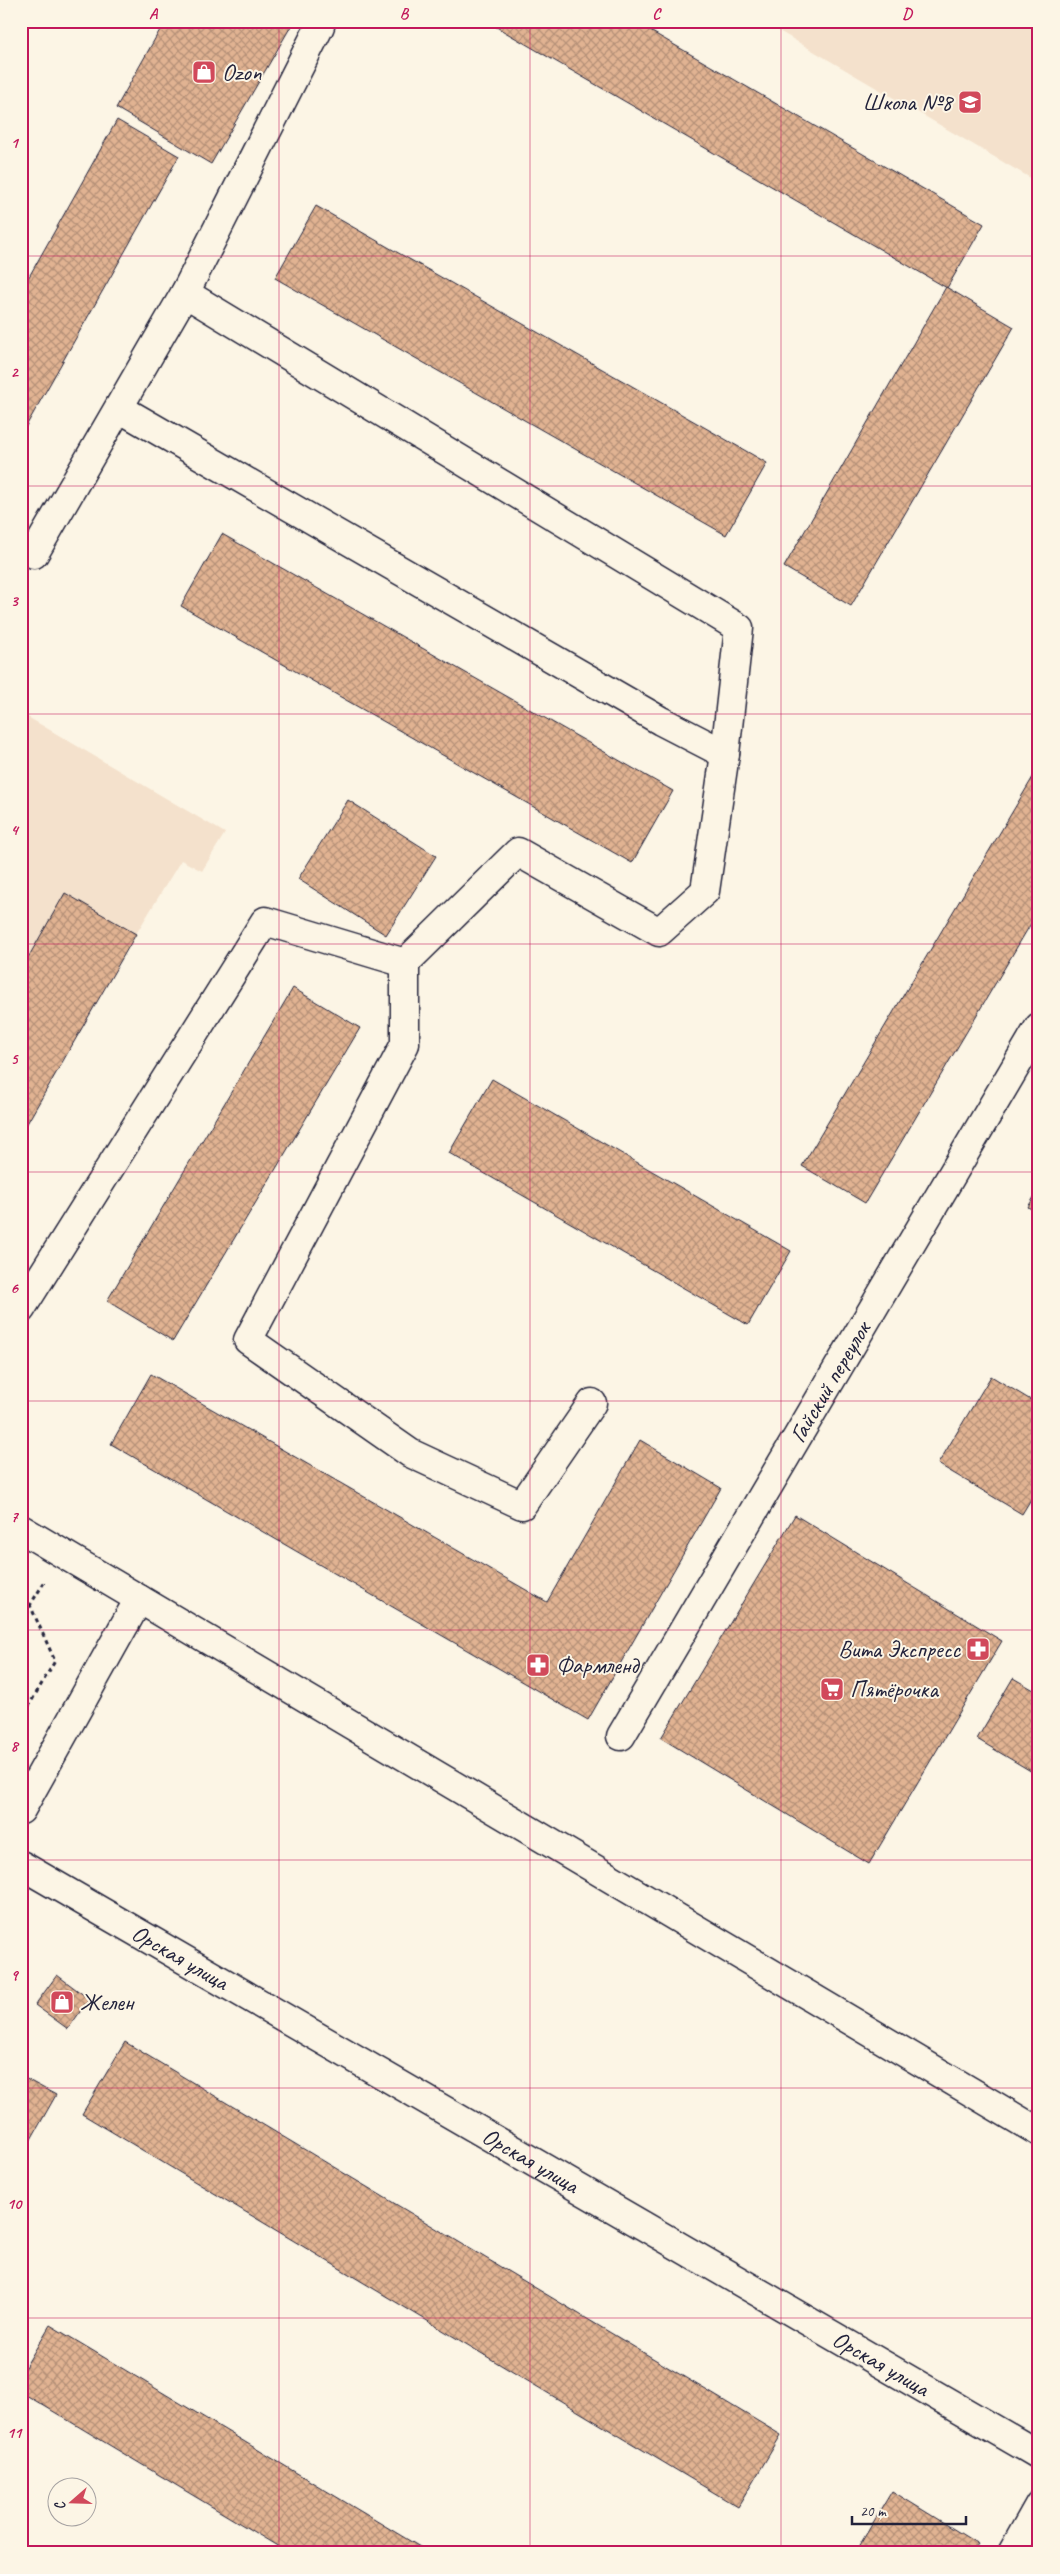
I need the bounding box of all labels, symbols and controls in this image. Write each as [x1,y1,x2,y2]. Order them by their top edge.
text: A [149,4,159,24]
text: B [400,4,410,24]
text: C [652,4,662,24]
text: D [902,4,913,24]
place label: Ozon [222,57,262,87]
shop icon: Ozon [191,59,217,85]
place label: Школа №8 [863,87,954,117]
school or university icon: Школа №8 [957,89,983,115]
text: 1 [10,133,19,153]
text: 2 [10,362,19,382]
text: 3 [10,591,19,611]
text: 4 [10,820,19,840]
text: 5 [11,1049,20,1069]
text: 6 [10,1278,19,1298]
street label: Гайский переулок [783,1314,878,1448]
text: 7 [10,1507,19,1527]
place label: Вита Экспресс [838,1634,961,1664]
pharmacy icon: Вита Экспресс [965,1636,991,1662]
place label: Фармленд [556,1650,641,1680]
pharmacy icon: Фармленд [525,1652,551,1678]
place label: Пятёрочка [850,1674,939,1704]
supermarket icon: Пятёрочка [819,1676,845,1702]
text: 8 [10,1736,19,1756]
street label: Орская улица [127,1918,235,1998]
text: 9 [10,1965,19,1985]
place label: Желен [80,1987,135,2017]
shop icon: Желен [49,1989,75,2015]
street label: Орская улица [477,2121,585,2201]
text: 10 [7,2194,23,2214]
street label: Орская улица [827,2324,936,2404]
text: 11 [7,2423,23,2443]
north arrow [48,2476,98,2526]
scale bar [852,2494,966,2526]
text: С [50,2498,69,2512]
text: 20 m [860,2502,887,2521]

